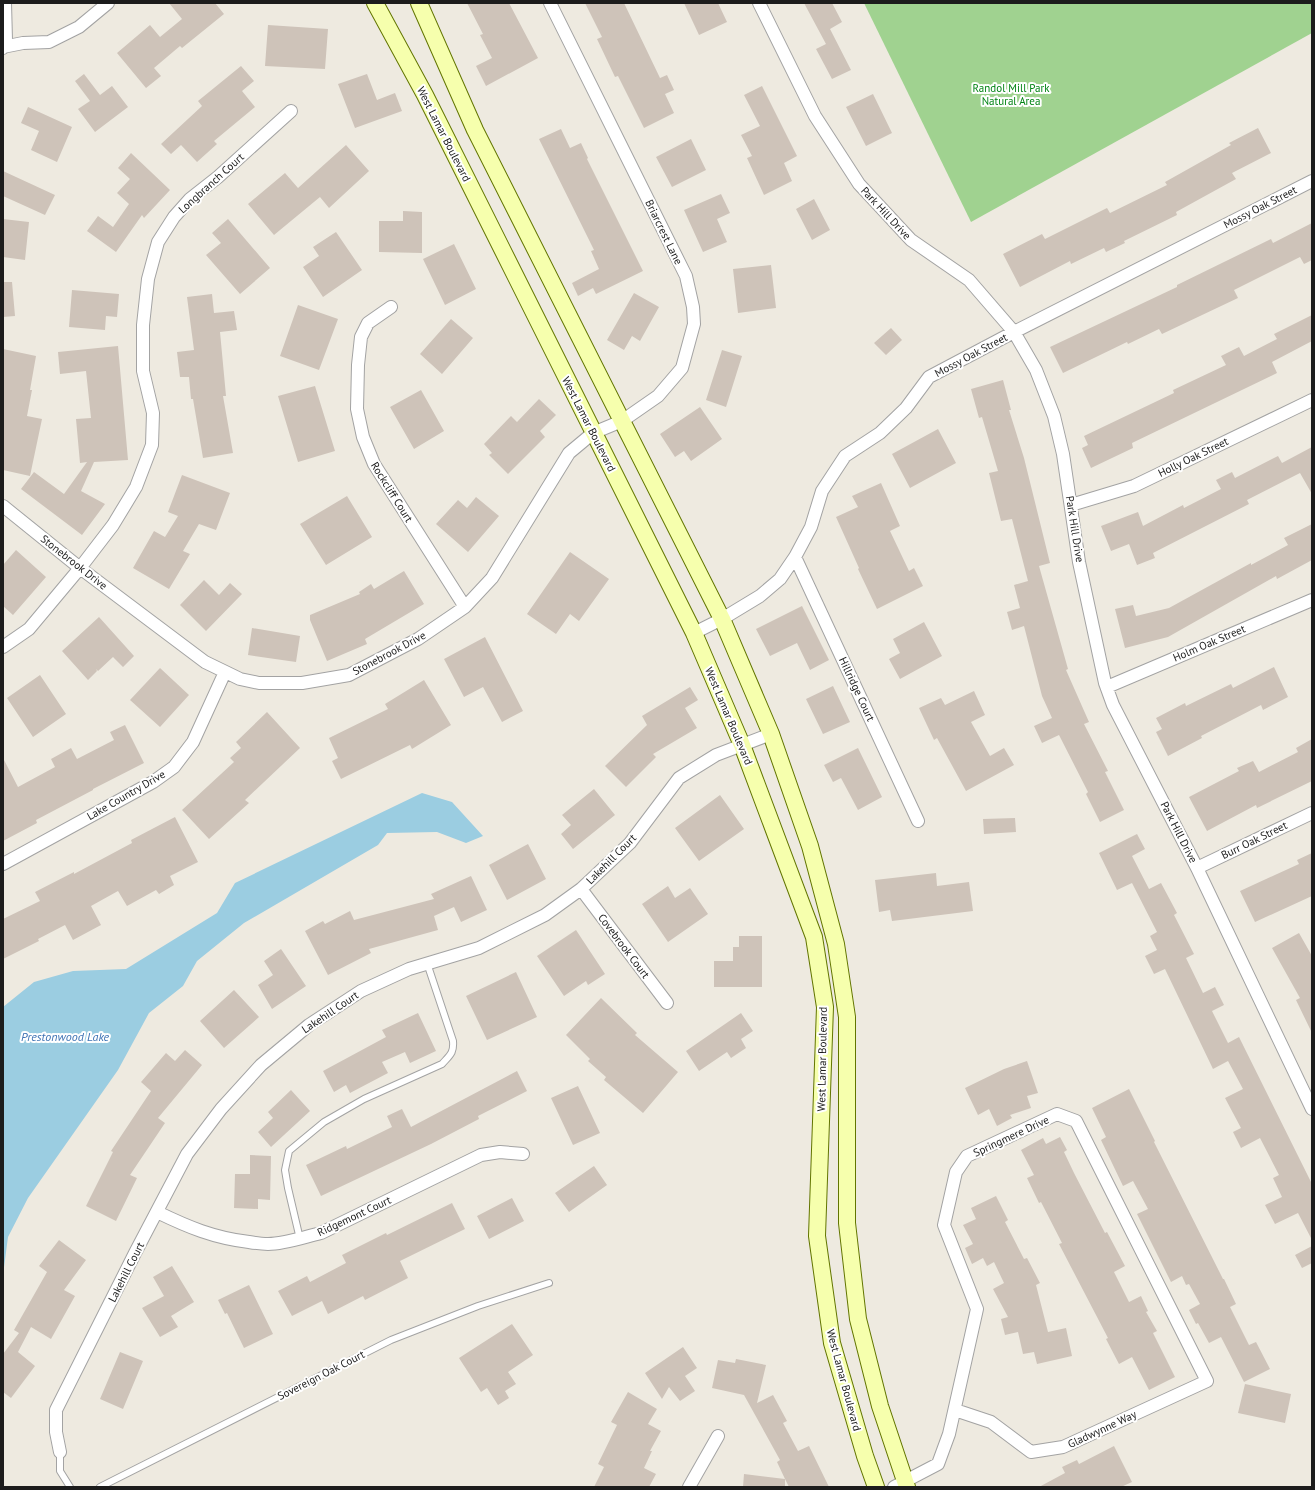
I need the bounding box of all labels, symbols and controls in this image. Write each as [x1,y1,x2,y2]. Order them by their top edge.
park label: Randol Mill Park Natural Area [972,81,1050,108]
street label: West Lamar Boulevard [414,84,474,184]
street label: Longbranch Court [175,150,247,216]
street label: Mossy Oak Street [1221,182,1299,232]
street label: Park Hill Drive [858,184,914,243]
street label: Briarcrest Lane [642,197,686,267]
street label: Mossy Oak Street [932,330,1010,380]
street label: West Lamar Boulevard [559,374,619,474]
street label: Holly Oak Street [1156,434,1231,480]
street label: Rockcliff Court [368,459,416,525]
street label: Park Hill Drive [1063,495,1087,564]
street label: Stonebrook Drive [38,532,111,593]
street label: Holm Oak Street [1171,621,1248,665]
street label: Stonebrook Drive [350,628,428,678]
street label: Hillridge Court [836,655,878,724]
street label: West Lamar Boulevard [702,665,756,767]
street label: Lake Country Drive [84,767,168,823]
street label: Park Hill Drive [1158,799,1201,865]
street label: Burr Oak Street [1219,818,1290,862]
street label: Lakehill Court [583,831,639,887]
street label: Covebrook Court [595,911,653,981]
street label: Lakehill Court [299,988,361,1036]
street label: West Lamar Boulevard [814,1006,830,1111]
water label: Prestonwood Lake [21,1029,109,1044]
street label: Springmere Drive [971,1112,1051,1160]
street label: Ridgemont Court [315,1193,393,1239]
street label: Lakehill Court [105,1239,147,1304]
street label: West Lamar Boulevard [824,1328,864,1432]
street label: Sovereign Oak Court [275,1347,367,1403]
street label: Gladwynne Way [1065,1407,1139,1451]

